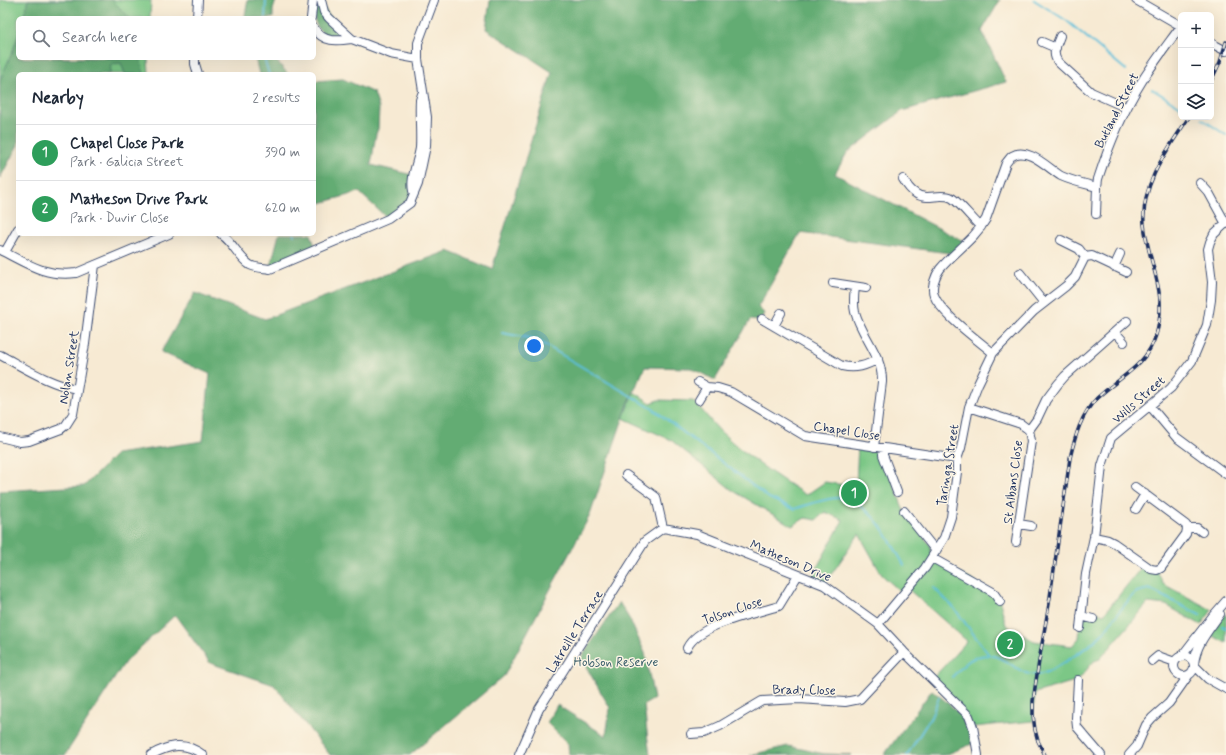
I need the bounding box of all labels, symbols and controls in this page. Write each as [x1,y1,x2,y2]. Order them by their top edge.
map controls [1178,12,1214,120]
button: + [1178,12,1214,48]
search box [16,16,316,60]
icon: search [30,27,52,49]
text: Search here [62,28,138,48]
button: − [1178,48,1214,84]
street label: Butland Street [1091,70,1144,151]
button: layers [1178,84,1214,120]
text: Nearby [32,87,84,109]
text: 2 results [253,90,300,107]
text: Chapel Close Park [70,134,184,154]
text: 1 [42,144,48,161]
text: 390 m [265,144,300,161]
text: Park · Galicia Street [70,154,184,171]
text: Matheson Drive Park [70,190,208,210]
text: 2 [42,200,48,217]
text: 620 m [265,200,300,217]
text: Park · Duvir Close [70,210,169,227]
street label: Nolan Street [55,329,84,405]
your location [524,336,544,356]
street label: Wills Street [1109,372,1169,428]
street label: Chapel Close [812,418,881,445]
street label: Taringa Street [934,423,963,508]
street label: St Albans Close [1000,439,1027,525]
pin: 1 [841,478,867,508]
street label: Matheson Drive [747,537,834,586]
street label: Latreille Terrace [543,587,607,676]
street label: Tolson Close [700,593,765,630]
pin: 2 [997,629,1023,659]
park label: Hobson Reserve [574,654,659,671]
street label: Brady Close [772,681,836,700]

